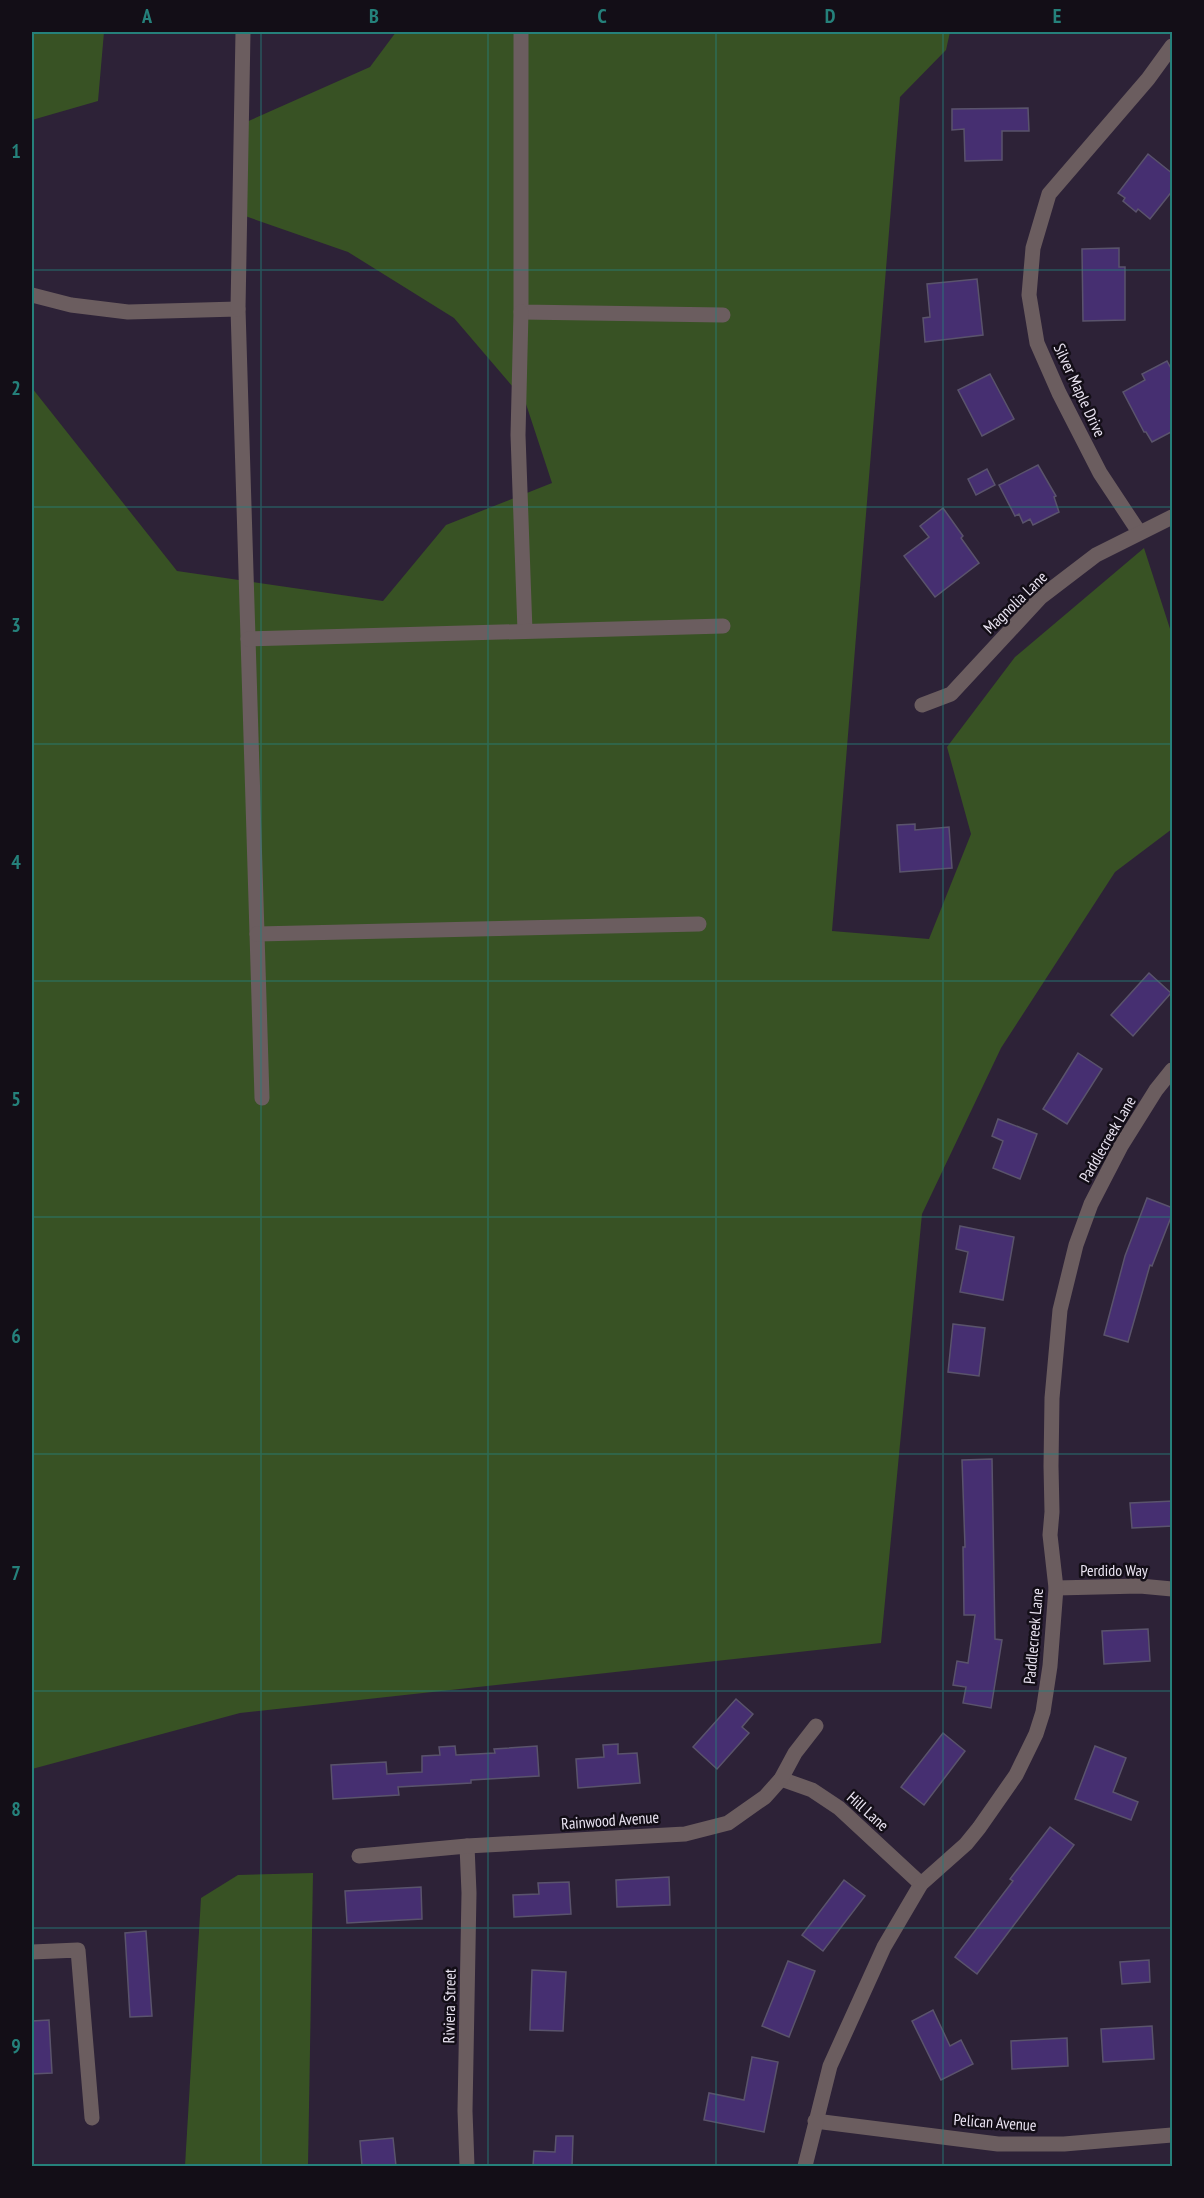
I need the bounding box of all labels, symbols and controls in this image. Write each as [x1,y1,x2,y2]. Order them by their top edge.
text: A [141,3,153,29]
text: B [369,3,379,29]
text: C [597,3,607,29]
text: D [825,3,836,29]
text: E [1053,3,1061,29]
text: 1 [11,138,21,164]
street label: Silver Maple Drive [1050,340,1110,440]
text: 2 [11,375,21,401]
street label: Magnolia Lane [979,567,1051,637]
text: 3 [11,612,21,638]
text: 4 [11,849,21,875]
text: 5 [11,1086,21,1112]
street label: Paddlecreek Lane [1074,1092,1140,1186]
text: 6 [11,1323,21,1349]
text: 7 [11,1560,21,1586]
street label: Perdido Way [1080,1560,1148,1580]
street label: Paddlecreek Lane [1019,1587,1047,1685]
street label: Hill Lane [843,1787,893,1835]
text: 8 [11,1796,21,1822]
street label: Rainwood Avenue [560,1807,660,1833]
street label: Riviera Street [438,1968,460,2044]
text: 9 [11,2033,21,2059]
street label: Pelican Avenue [953,2109,1037,2135]

